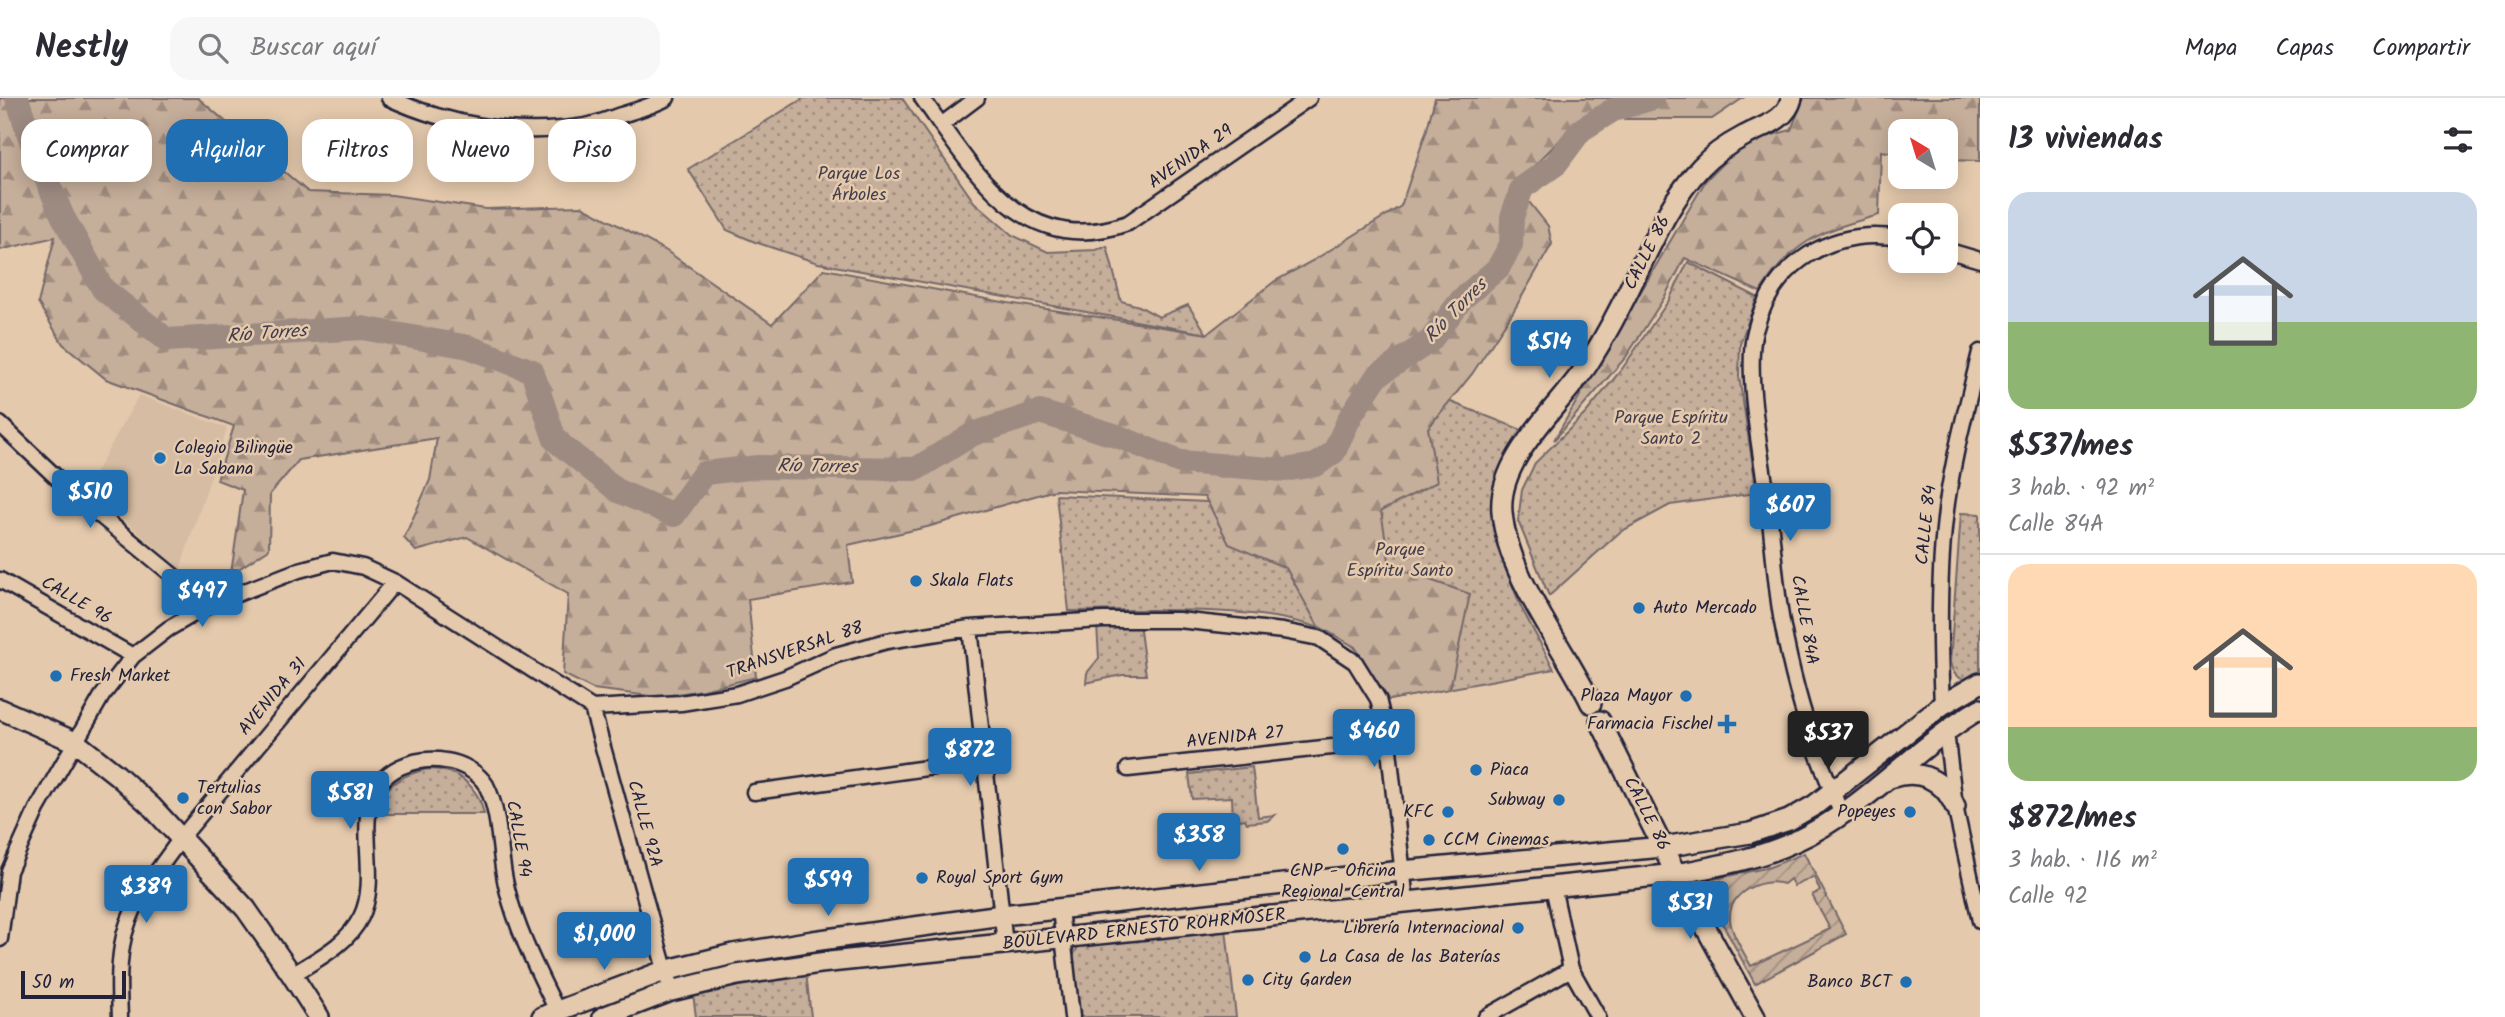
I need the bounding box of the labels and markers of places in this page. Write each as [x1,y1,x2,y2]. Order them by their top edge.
pin: $514 [1508,320,1590,380]
place label: Colegio Bilingüe La Sabana [174,434,293,484]
marker: Colegio Bilingüe La Sabana [152,450,168,466]
pin: $510 [49,470,131,530]
pin: $607 [1749,484,1831,543]
place label: Skala Flats [930,567,1014,596]
pin: $497 [161,570,243,629]
marker: Skala Flats [908,573,924,589]
place label: Auto Mercado [1653,594,1757,623]
marker: Auto Mercado [1631,600,1647,616]
place label: Fresh Market [70,662,171,691]
marker: Fresh Market [48,668,64,684]
place label: Plaza Mayor [1581,682,1673,711]
marker: Plaza Mayor [1678,688,1694,704]
pin: $460 [1333,710,1415,769]
place label: Farmacia Fischel [1587,710,1714,739]
pin: $537 [1787,712,1869,771]
marker: Farmacia Fischel [1719,716,1735,732]
pin: $872 [929,728,1011,788]
place label: Piaca [1490,756,1529,785]
marker: Piaca [1468,762,1484,778]
pin: $581 [309,772,391,831]
place label: Tertulias con Sabor [197,774,273,824]
place label: Subway [1488,786,1546,815]
marker: Tertulias con Sabor [175,790,191,806]
marker: Subway [1551,792,1567,808]
place label: KFC [1403,798,1434,827]
place label: Popeyes [1837,798,1896,827]
marker: KFC [1440,804,1456,820]
marker: Popeyes [1902,804,1918,820]
pin: $358 [1158,814,1240,873]
place label: CCM Cinemas [1443,826,1550,855]
marker: CCM Cinemas [1421,832,1437,848]
marker: CNP - Oficina Regional Central [1335,841,1351,857]
place label: CNP - Oficina Regional Central [1281,857,1405,907]
pin: $599 [787,858,869,918]
place label: Royal Sport Gym [936,864,1063,893]
pin: $389 [105,866,187,925]
marker: Royal Sport Gym [914,870,930,886]
pin: $531 [1649,882,1731,941]
pin: $1,000 [547,912,661,972]
place label: Librería Internacional [1343,914,1505,943]
marker: Librería Internacional [1510,920,1526,936]
place label: La Casa de las Baterías [1319,943,1501,972]
marker: La Casa de las Baterías [1297,949,1313,965]
place label: City Garden [1262,966,1352,995]
place label: Banco BCT [1807,968,1893,997]
marker: City Garden [1240,972,1256,988]
marker: Banco BCT [1898,974,1914,990]

